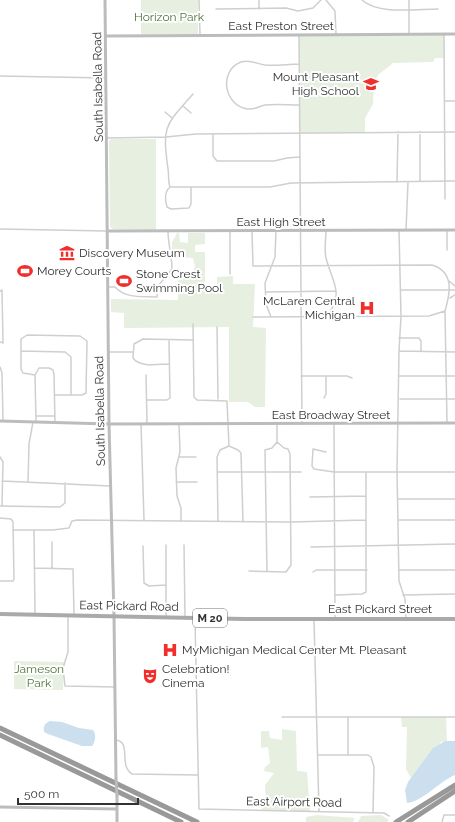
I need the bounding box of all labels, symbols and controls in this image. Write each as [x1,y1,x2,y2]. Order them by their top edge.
park label: Horizon Park [134,10,205,24]
street label: East Preston Street [228,19,334,33]
street label: South Isabella Road [90,32,106,142]
place label: Mount Pleasant High School [273,70,360,98]
school or university icon: Mount Pleasant High School [362,75,380,93]
street label: East High Street [237,215,325,229]
museum icon: Discovery Museum [58,244,76,262]
place label: Discovery Museum [79,246,185,260]
sports icon: Morey Courts [16,262,34,280]
place label: Morey Courts [37,264,111,278]
place label: Stone Crest Swimming Pool [136,267,223,295]
sports icon: Stone Crest Swimming Pool [115,272,133,290]
place label: McLaren Central Michigan [263,294,356,322]
hospital icon: McLaren Central Michigan [358,299,376,317]
street label: South Isabella Road [92,356,108,466]
street label: East Broadway Street [272,408,390,422]
street label: East Pickard Road [79,598,179,614]
street label: East Pickard Street [328,602,432,616]
road number: M 20 [193,609,227,627]
hospital icon: MyMichigan Medical Center Mt. Pleasant [161,641,179,659]
place label: MyMichigan Medical Center Mt. Pleasant [182,643,407,657]
park label: Jameson Park [14,662,64,690]
place label: Celebration! Cinema [162,662,229,690]
theatre icon: Celebration! Cinema [141,667,159,685]
scale bar [18,780,138,806]
text: 500 m [24,787,59,801]
street label: East Airport Road [246,794,342,810]

